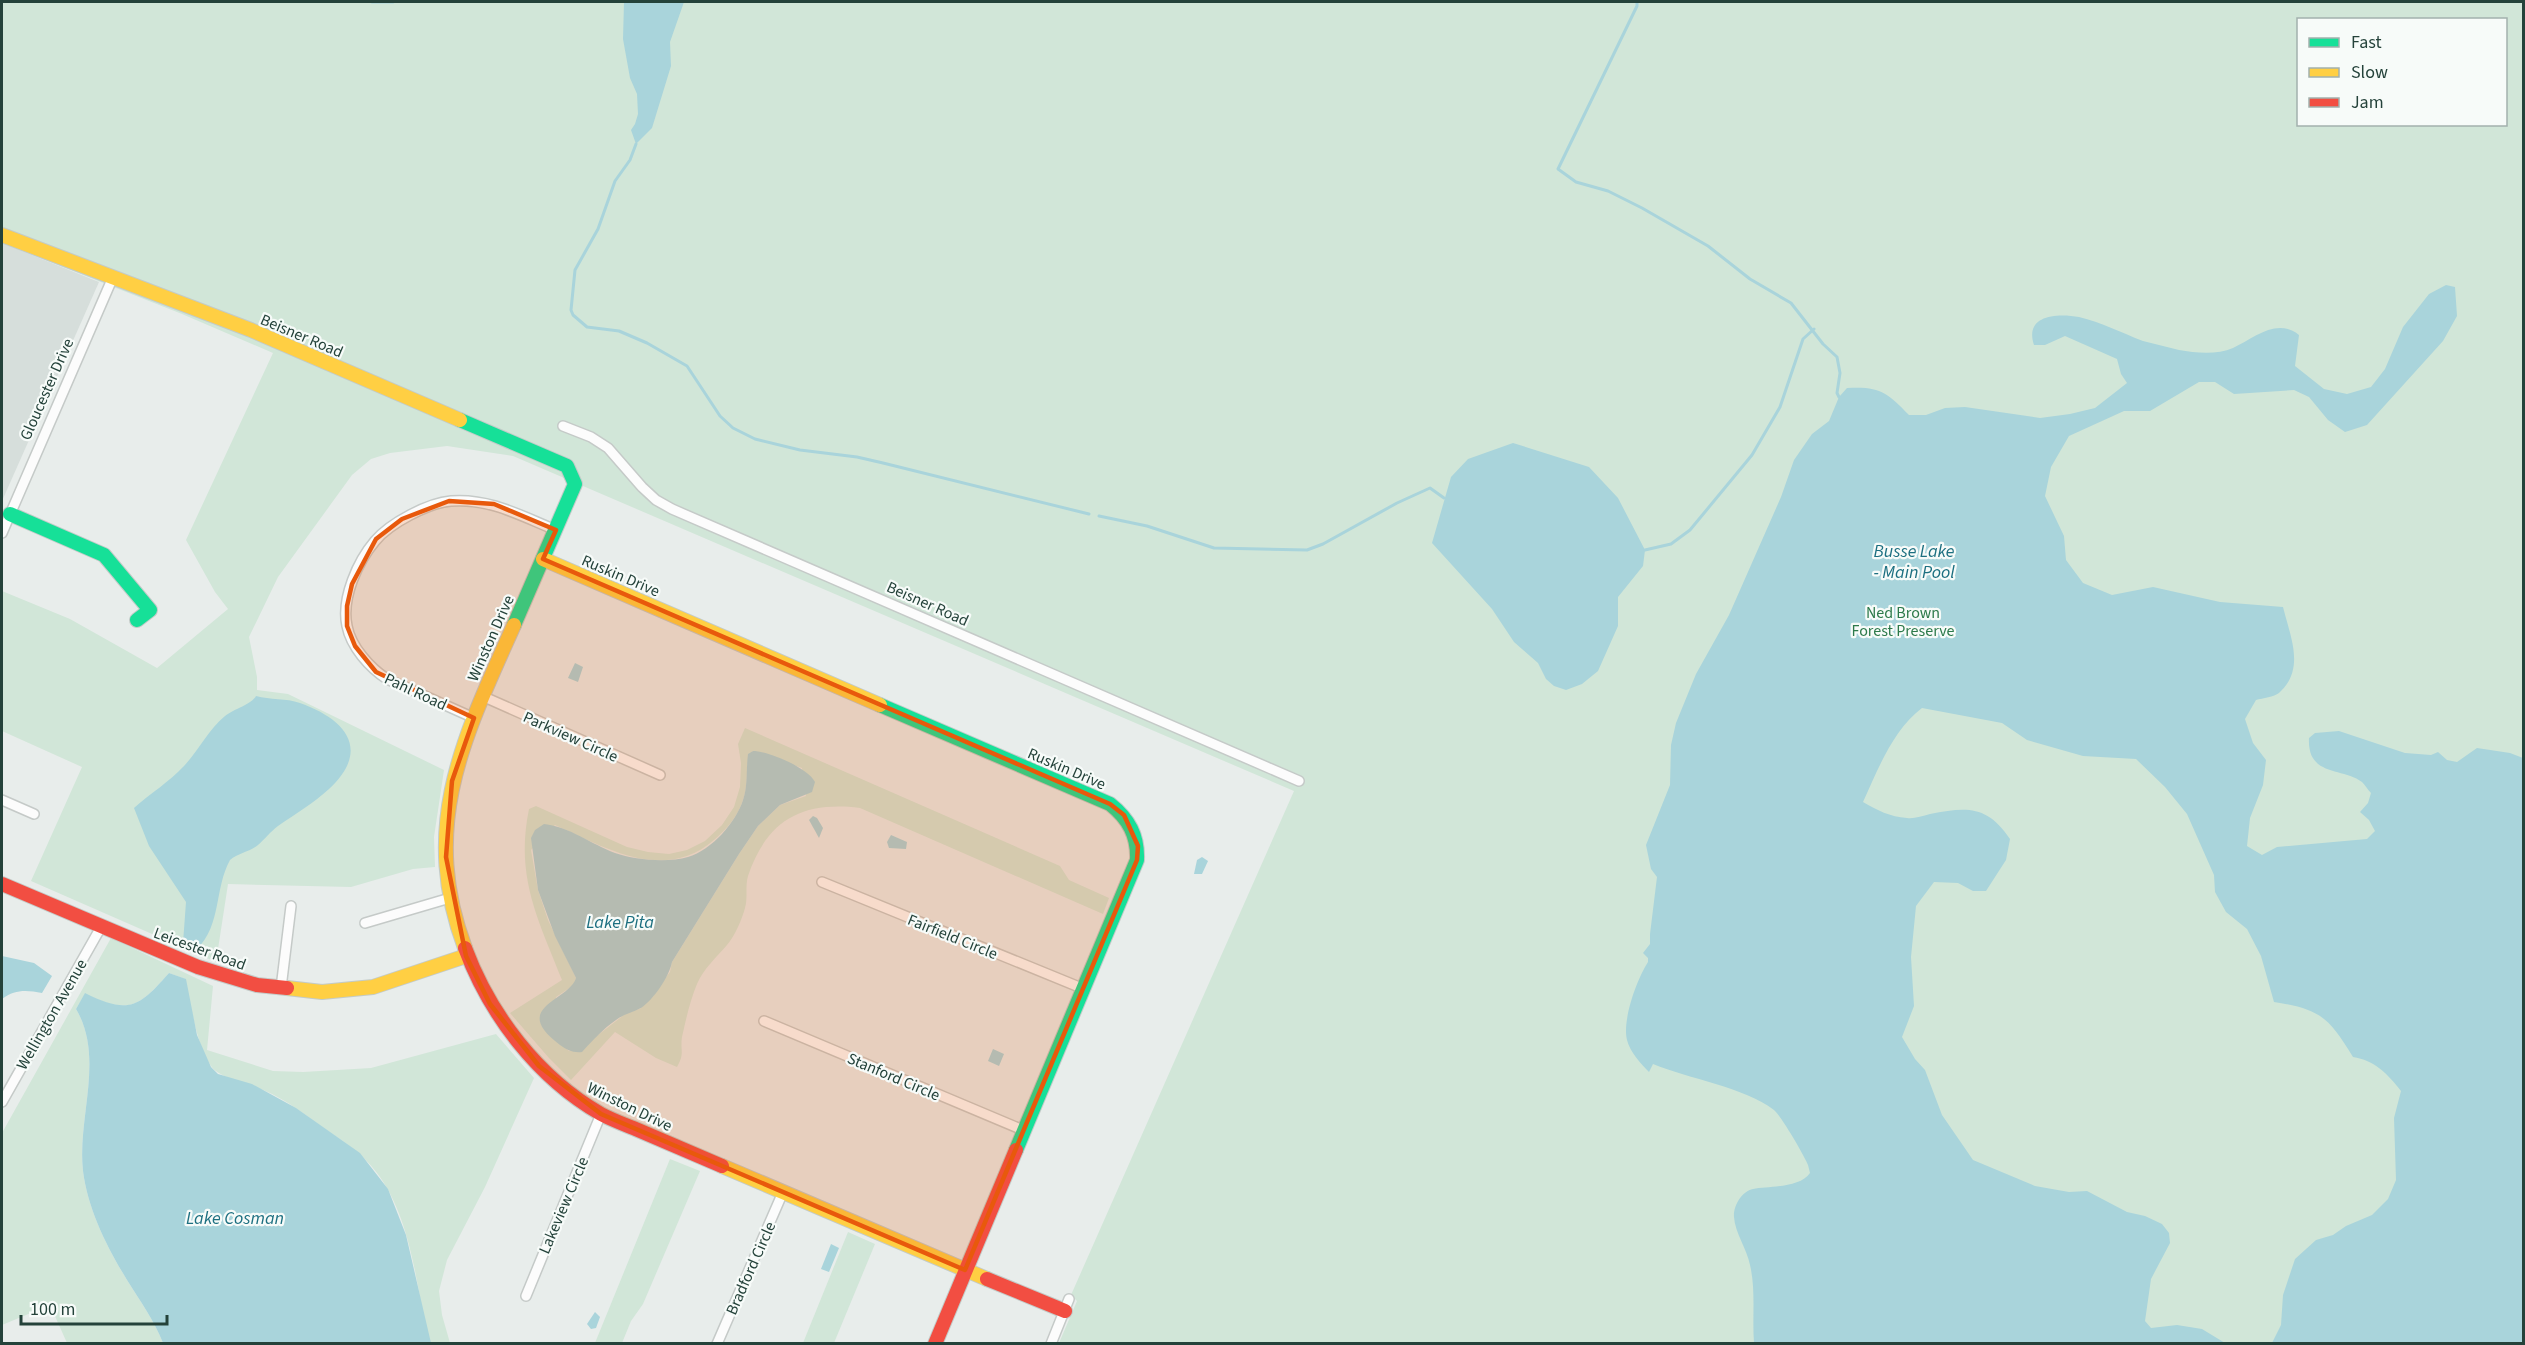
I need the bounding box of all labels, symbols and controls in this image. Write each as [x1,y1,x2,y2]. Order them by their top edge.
legend [2297,18,2507,126]
text: Fast [2351,30,2382,55]
text: Slow [2351,60,2388,85]
text: Jam [2351,90,2384,115]
street label: Beisner Road [257,309,346,363]
street label: Gloucester Drive [15,335,79,444]
water label: Busse Lake - Main Pool [1873,539,1955,585]
street label: Ruskin Drive [578,550,663,602]
street label: Beisner Road [883,576,972,632]
street label: Winston Drive [462,592,520,685]
park label: Ned Brown Forest Preserve [1851,602,1955,642]
street label: Pahl Road [381,668,450,716]
street label: Parkview Circle [520,706,622,768]
street label: Ruskin Drive [1024,743,1109,795]
street label: Fairfield Circle [904,909,1001,965]
water label: Lake Pita [586,910,654,935]
street label: Leicester Road [150,922,249,976]
street label: Wellington Avenue [11,955,93,1074]
street label: Stanford Circle [844,1048,943,1106]
street label: Winston Drive [583,1077,676,1137]
street label: Lakeview Circle [534,1153,594,1257]
water label: Lake Cosman [186,1206,284,1231]
street label: Bradford Circle [721,1218,781,1319]
scale bar [21,1288,166,1326]
text: 100 m [30,1297,75,1322]

